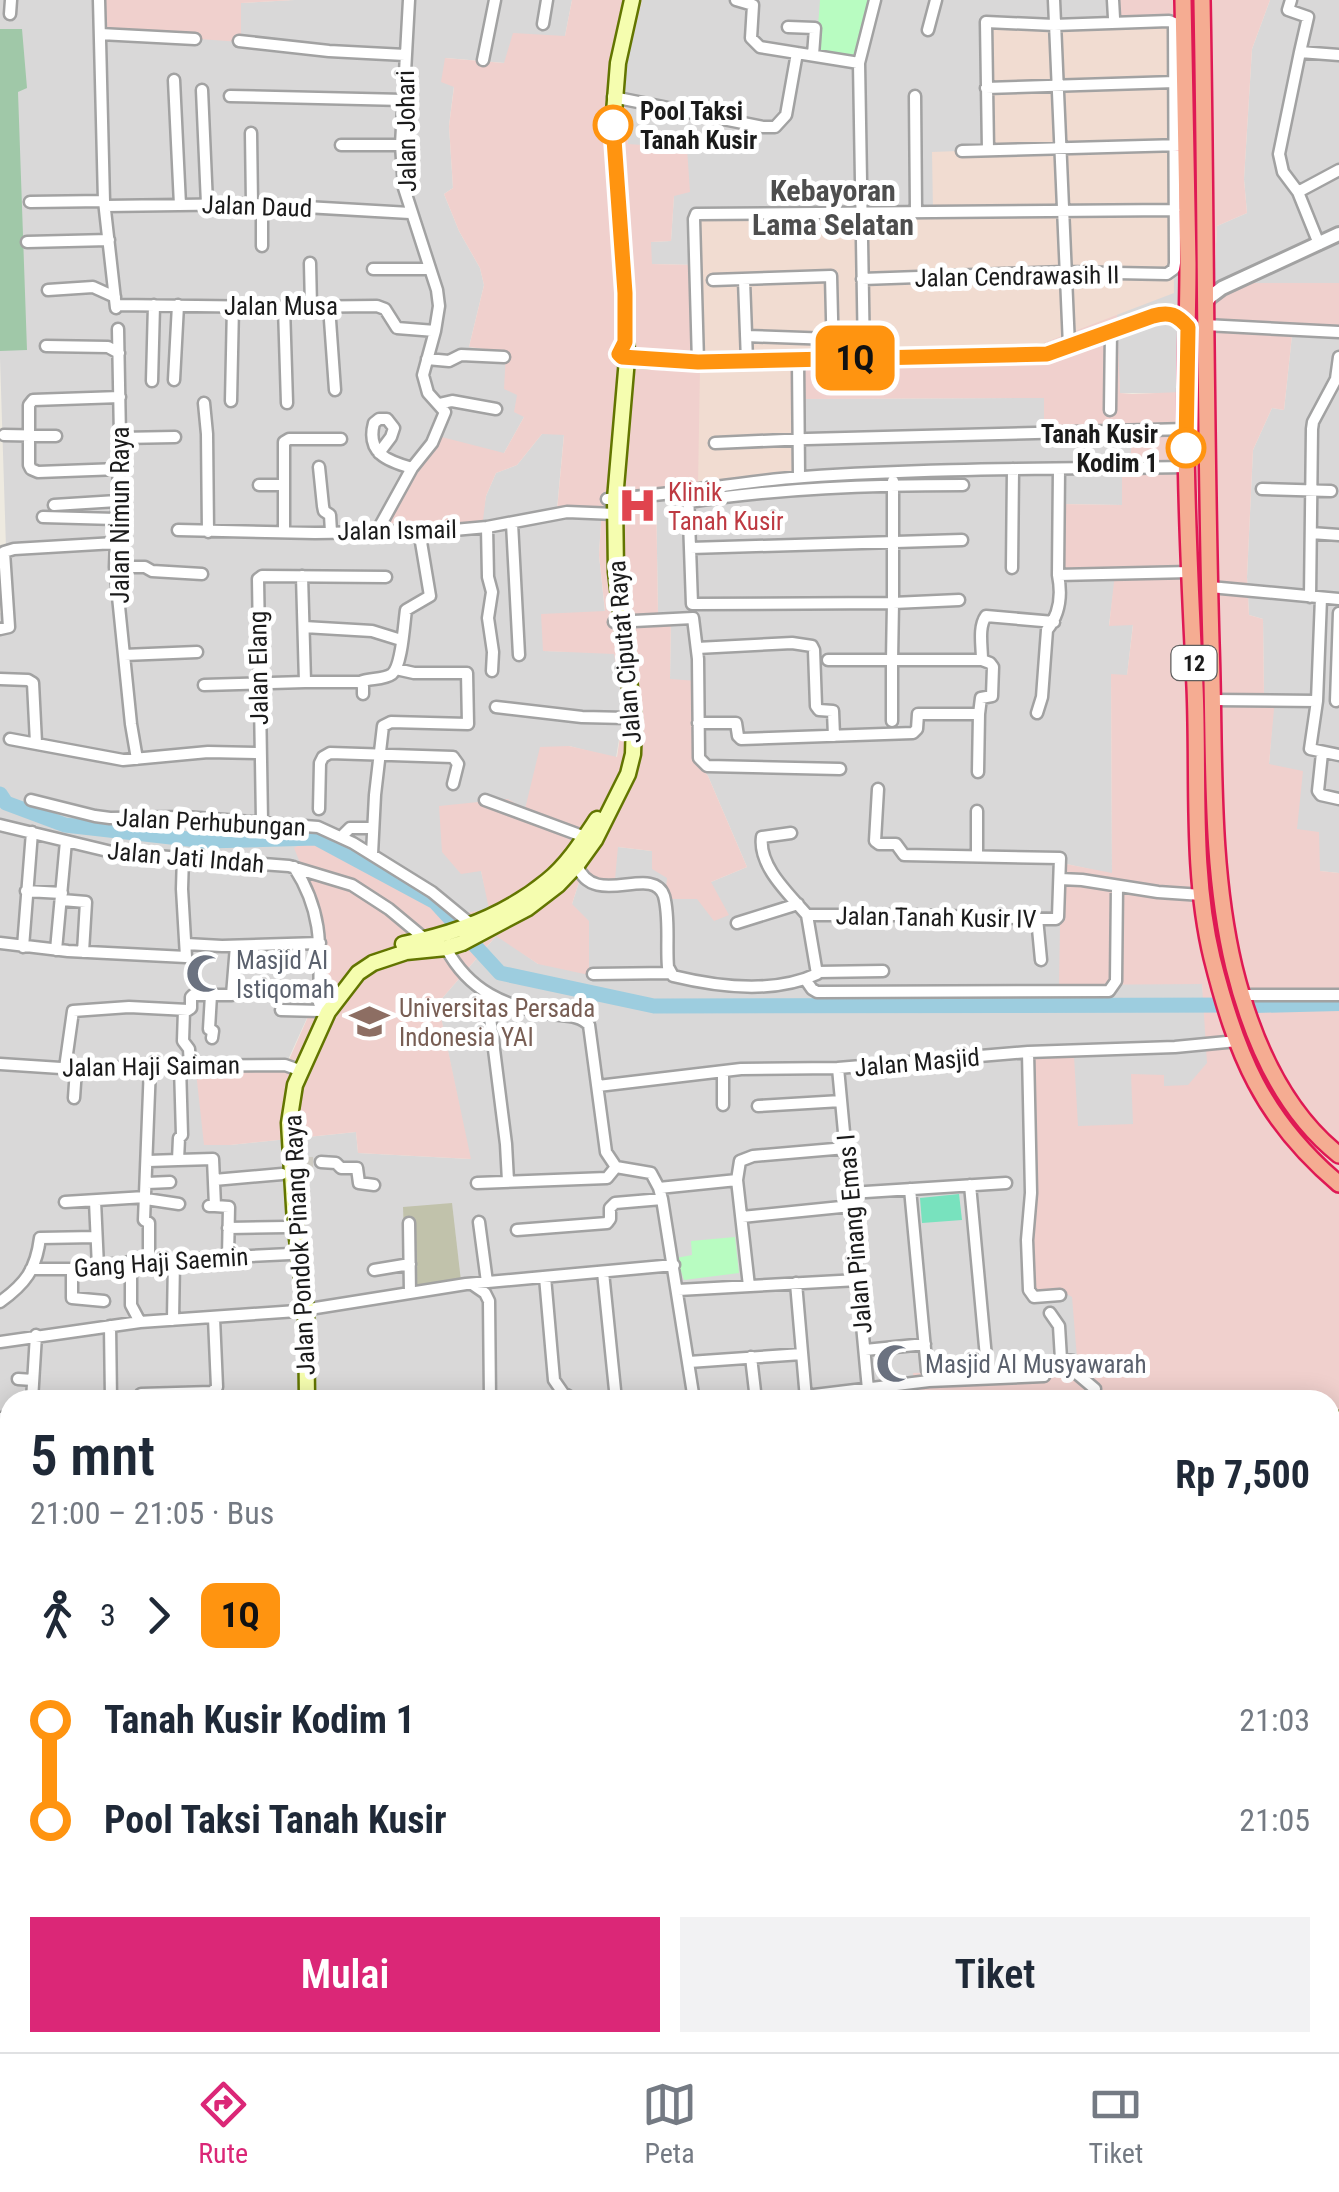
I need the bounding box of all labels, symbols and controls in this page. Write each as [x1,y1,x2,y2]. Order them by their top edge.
street label: Jalan Johari [391,70,422,192]
place label: Pool Taksi Tanah Kusir [640,97,757,155]
marker: Pool Taksi Tanah Kusir [594,106,632,144]
district label: Kebayoran Lama Selatan [752,173,914,242]
street label: Jalan Daud [201,190,313,223]
street label: Jalan Cendrawasih II [914,260,1120,293]
street label: Jalan Musa [224,292,338,321]
line badge: 1Q [810,326,900,390]
text: 1Q [836,338,874,379]
place label: Tanah Kusir Kodim 1 [1041,420,1158,478]
street label: Jalan Nimun Raya [106,427,135,603]
marker: Tanah Kusir Kodim 1 [1167,429,1205,467]
place label: Klinik Tanah Kusir [668,478,784,536]
hospital icon: Klinik Tanah Kusir [617,485,659,527]
street label: Jalan Ismail [337,515,457,546]
street label: Jalan Ciputat Raya [602,559,647,745]
street label: Jalan Elang [243,611,274,725]
road number: 12 [1172,646,1216,680]
street label: Jalan Perhubungan [115,803,306,842]
street label: Jalan Jati Indah [106,836,266,879]
street label: Jalan Tanah Kusir IV [835,901,1037,934]
place label: Masjid Al Istiqomah [236,946,335,1004]
mosque icon: Masjid Al Istiqomah [185,953,227,995]
place label: Universitas Persada Indonesia YAI [399,994,595,1052]
school or university icon: Universitas Persada Indonesia YAI [348,1001,390,1043]
street label: Jalan Masjid [853,1043,981,1082]
street label: Jalan Haji Saiman [62,1050,240,1083]
street label: Jalan Pondok Pinang Raya [278,1114,321,1376]
street label: Jalan Pinang Emas I [831,1133,878,1335]
street label: Gang Haji Saemin [73,1242,249,1283]
mosque icon: Masjid Al Musyawarah [874,1343,916,1385]
place label: Masjid Al Musyawarah [925,1350,1147,1379]
text: 5 mnt [30,1424,155,1488]
text: Rp 7,500 [1175,1453,1310,1497]
text: 21:00 – 21:05 · Bus [30,1494,274,1532]
icon: walk [30,1588,85,1643]
icon: forward [131,1588,186,1643]
text: 1Q [221,1595,260,1636]
text: 3 [100,1596,116,1634]
text: Tanah Kusir Kodim 1 [104,1698,415,1742]
text: 21:03 [1239,1701,1310,1739]
text: Pool Taksi Tanah Kusir [104,1798,447,1842]
text: 21:05 [1239,1801,1310,1839]
button: Mulai [30,1917,660,2032]
button: Tiket [680,1917,1310,2032]
tab: Rute [196,2077,251,2170]
tab: Peta [642,2077,697,2170]
tab: Tiket [1088,2077,1143,2170]

